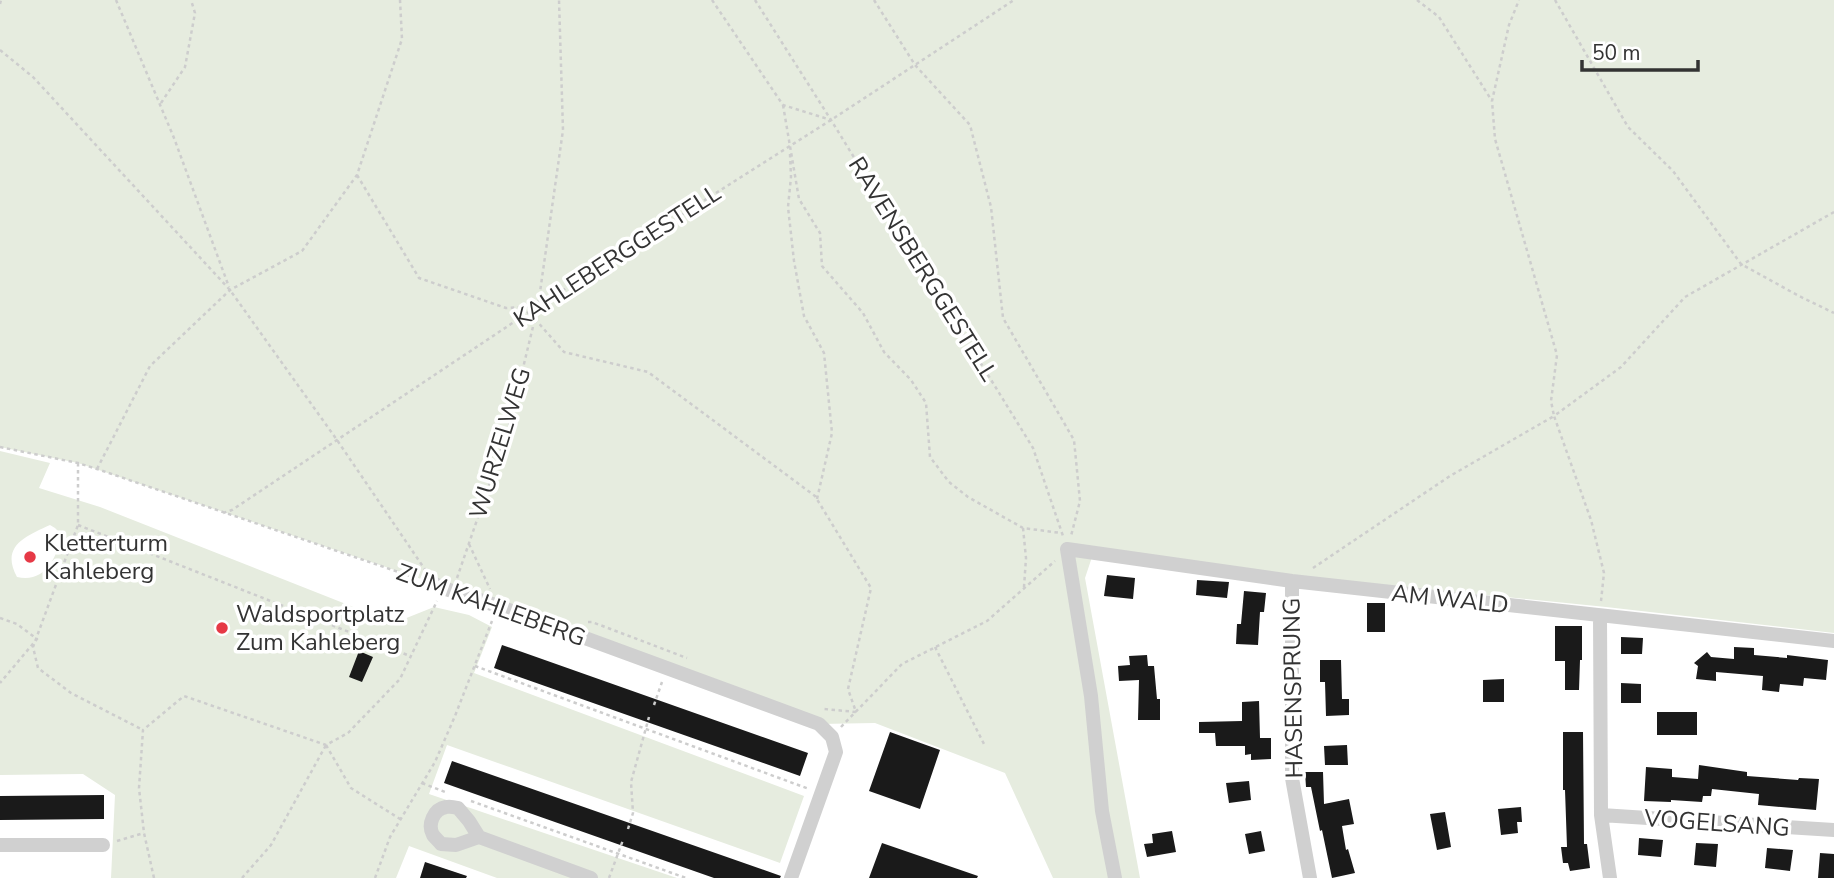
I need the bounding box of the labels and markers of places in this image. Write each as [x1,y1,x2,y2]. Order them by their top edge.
place label: Kletterturm Kahleberg [44,527,168,587]
marker: Kletterturm Kahleberg [22,549,38,565]
place label: Waldsportplatz Zum Kahleberg [236,598,405,658]
marker: Waldsportplatz Zum Kahleberg [214,620,230,636]

